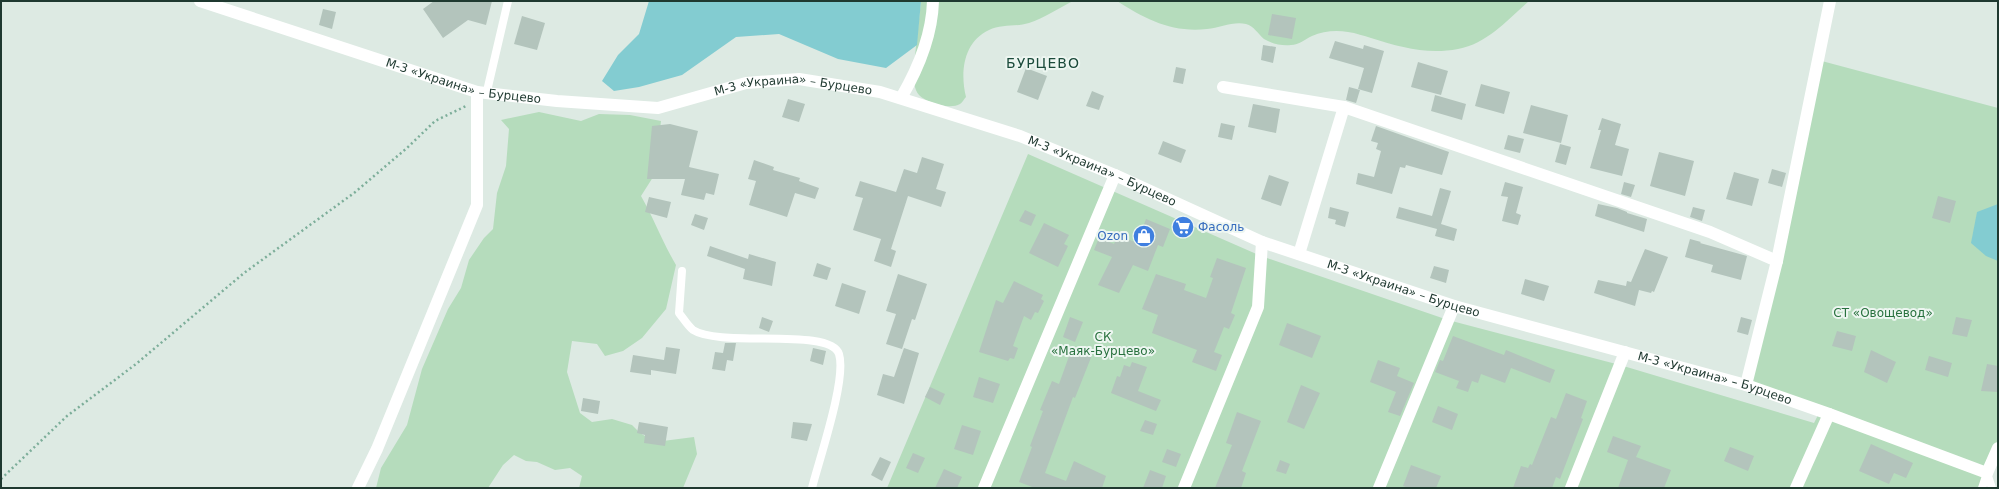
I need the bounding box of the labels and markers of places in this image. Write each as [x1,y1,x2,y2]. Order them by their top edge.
supermarket icon: Фасоль [1170,214,1196,240]
place label: Фасоль [1198,220,1244,234]
shop icon: Ozon [1131,223,1157,249]
place label: Ozon [1097,229,1128,243]

